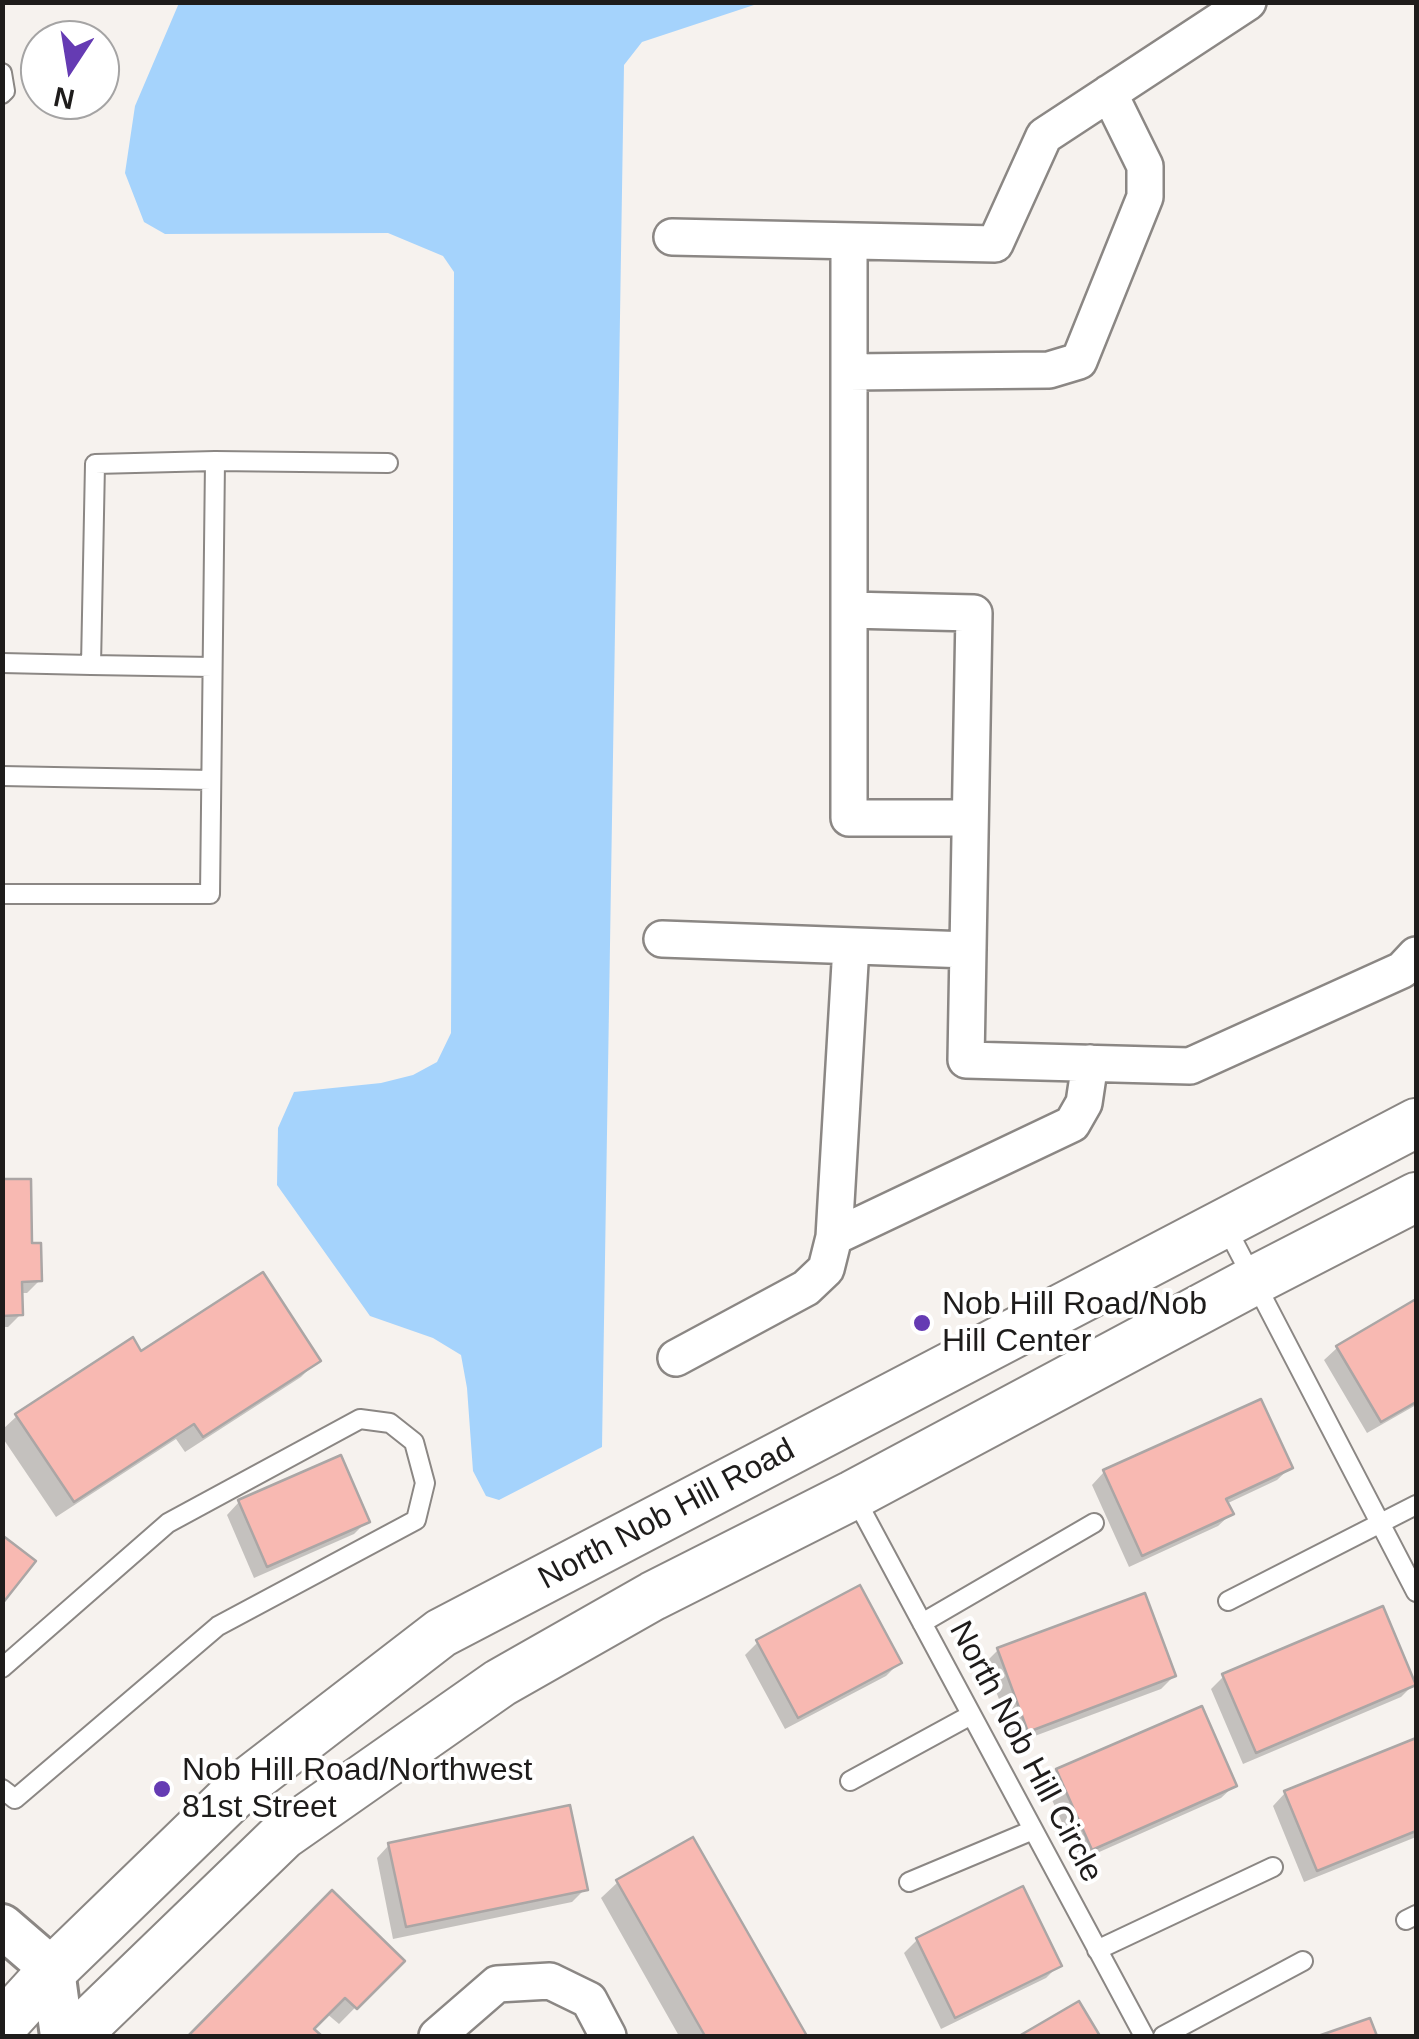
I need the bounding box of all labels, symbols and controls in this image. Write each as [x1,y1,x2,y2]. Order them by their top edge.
north arrow [20,20,120,120]
text: N [51,81,77,115]
place label: Nob Hill Road/Nob Hill Center [942,1286,1207,1361]
marker: Nob Hill Road/Nob Hill Center [911,1312,933,1334]
street label: North Nob Hill Road [532,1431,802,1599]
street label: North Nob Hill Circle [940,1615,1110,1889]
place label: Nob Hill Road/Northwest 81st Street [182,1752,532,1827]
marker: Nob Hill Road/Northwest 81st Street [151,1778,173,1800]

